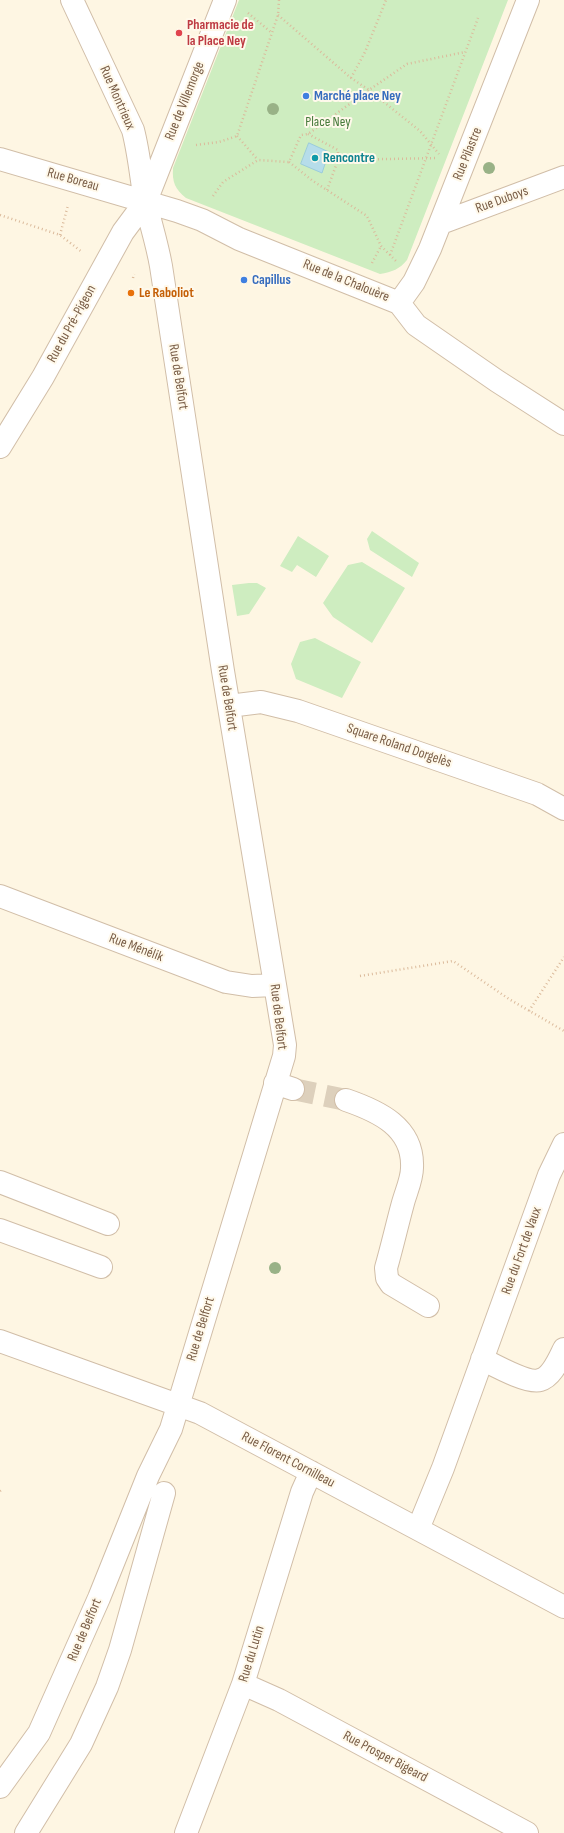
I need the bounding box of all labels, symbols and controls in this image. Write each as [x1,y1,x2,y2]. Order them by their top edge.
place label: Pharmacie de la Place Ney [187,17,254,50]
marker: Pharmacie de la Place Ney [174,28,184,38]
street label: Rue de Villemorge [162,59,208,143]
street label: Rue Montrieux [95,64,139,132]
place label: Marché place Ney [314,88,401,104]
marker: Marché place Ney [301,91,311,101]
park label: Place Ney [305,114,351,130]
street label: Rue Pilastre [450,125,486,183]
place label: Rencontre [323,150,375,166]
marker: Rencontre [310,153,320,163]
street label: Rue Boreau [45,165,101,195]
street label: Rue Duboys [473,183,531,217]
street label: Rue de la Chalouère [300,256,392,306]
place label: Capillus [252,272,291,288]
marker: Capillus [239,275,249,285]
street label: Rue du Pré-Pigeon [44,282,100,366]
place label: Le Raboliot [139,285,194,301]
marker: Le Raboliot [126,288,136,298]
street label: Rue de Belfort [165,343,191,411]
street label: Rue de Belfort [214,664,240,732]
street label: Square Roland Dorgelès [344,720,454,772]
street label: Rue Ménélik [107,930,165,966]
street label: Rue de Belfort [266,983,290,1051]
street label: Rue du Fort de Vaux [498,1205,546,1297]
street label: Rue de Belfort [183,1295,219,1363]
street label: Rue Florent Cornilleau [239,1428,337,1492]
street label: Rue de Belfort [64,1596,106,1664]
street label: Rue du Lutin [235,1624,269,1684]
street label: Rue Prosper Bigeard [340,1728,430,1786]

